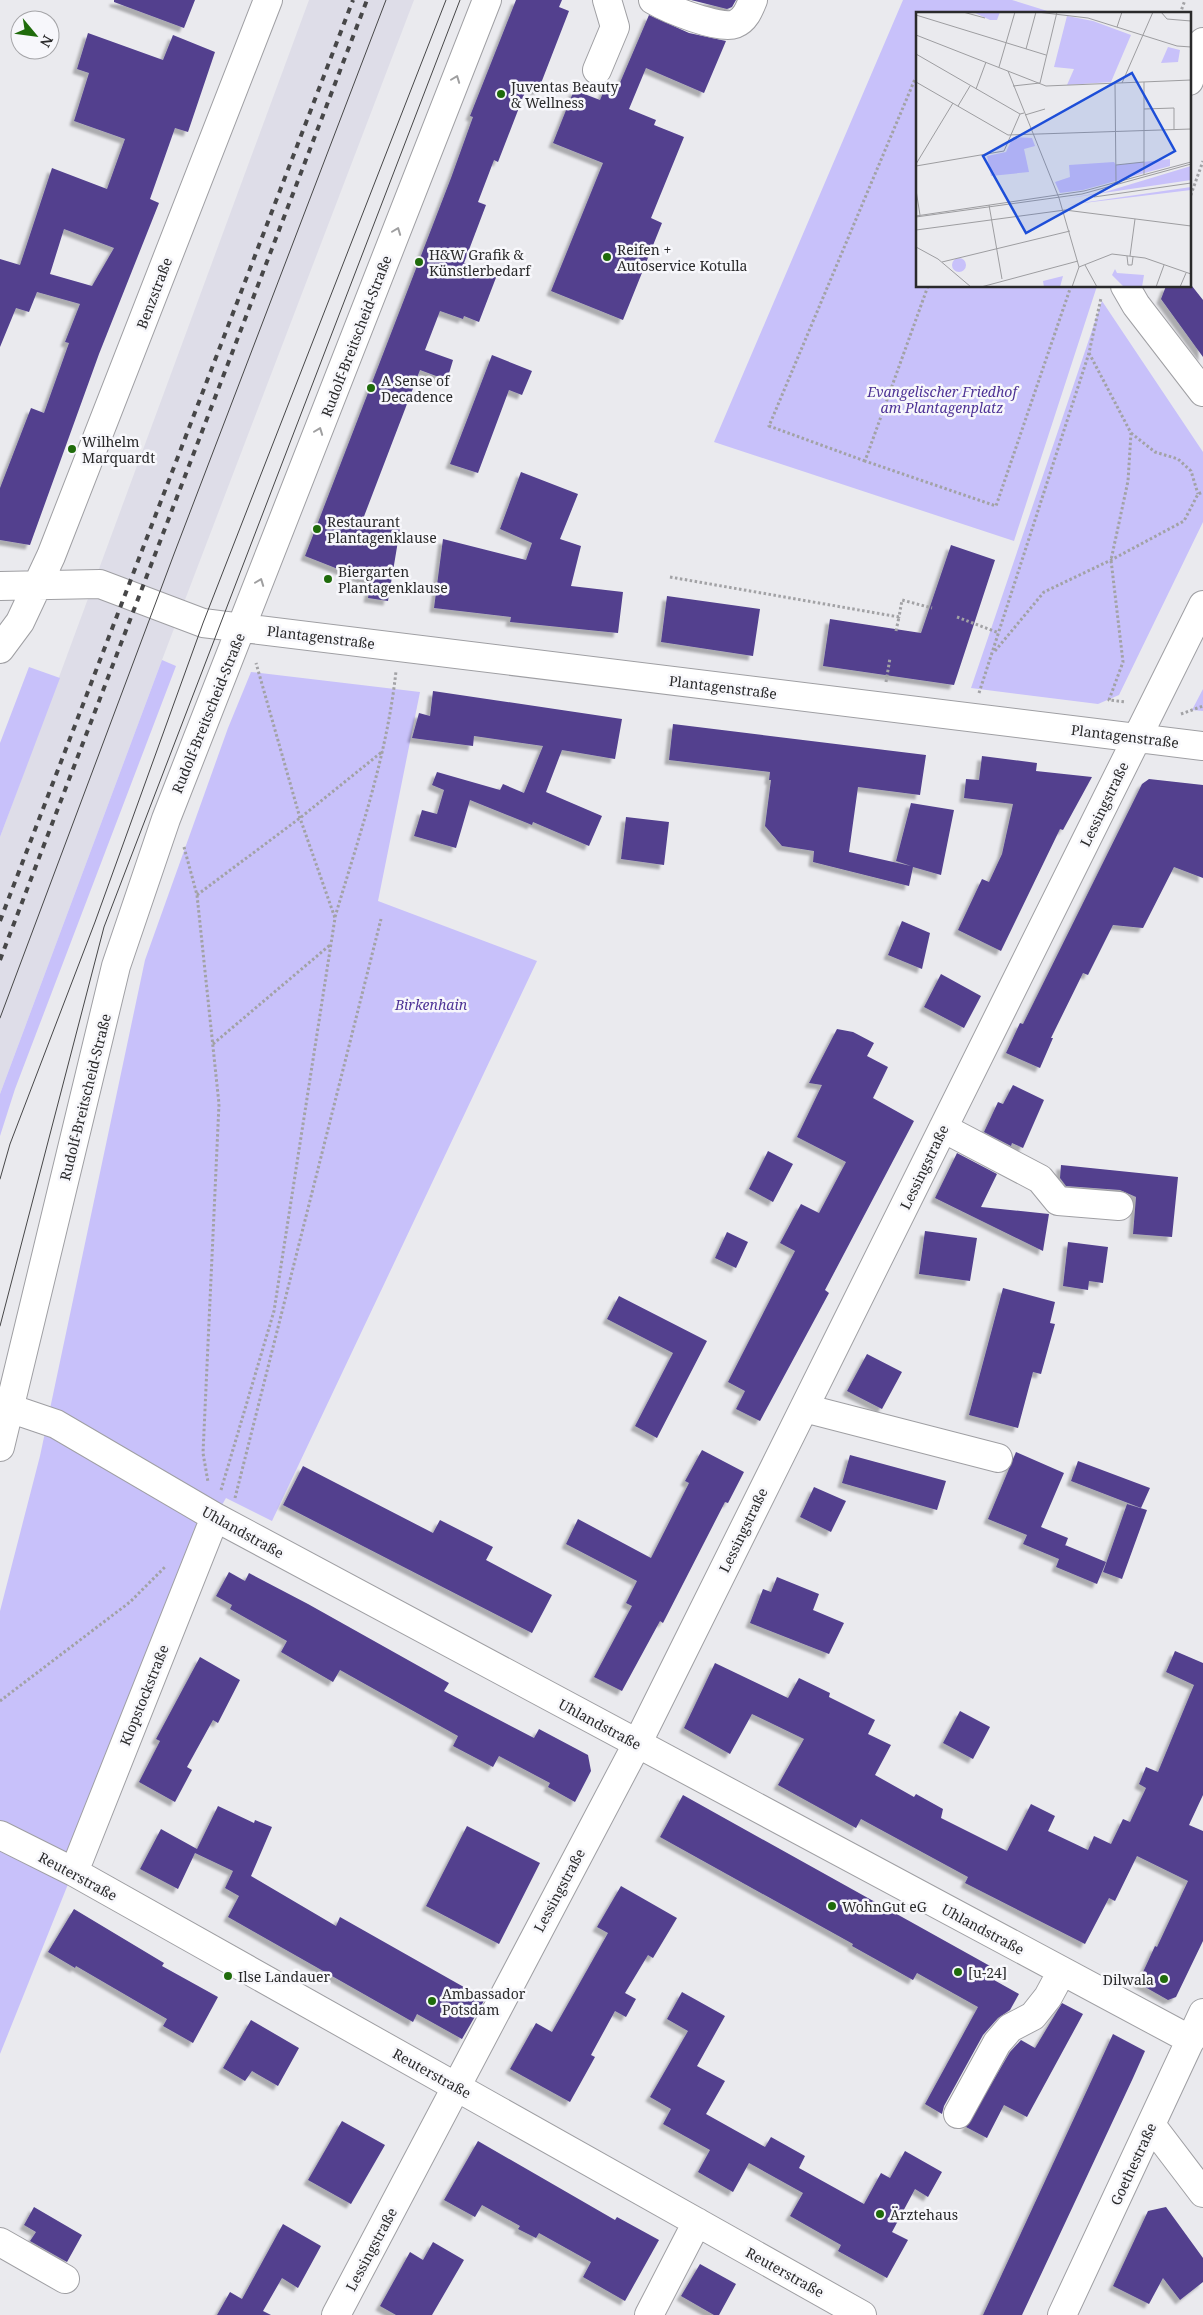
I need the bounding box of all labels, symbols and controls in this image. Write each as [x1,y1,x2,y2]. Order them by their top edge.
north arrow [10,10,60,60]
inset map [916,12,1190,288]
text: N [36,32,58,51]
one-way arrow [450,75,460,84]
place label: Juventas Beauty & Wellness [510,77,619,112]
marker: Juventas Beauty & Wellness [495,88,507,100]
one-way arrow [391,227,401,236]
place label: Reifen + Autoservice Kotulla [617,240,748,275]
place label: H&W Grafik & Künstlerbedarf [429,245,532,280]
marker: Reifen + Autoservice Kotulla [601,251,613,263]
street label: Rudolf-Breitscheid-Straße [316,253,396,419]
street label: Benzstraße [132,255,176,331]
marker: H&W Grafik & Künstlerbedarf [413,256,425,268]
place label: A Sense of Decadence [381,371,453,406]
marker: A Sense of Decadence [365,382,377,394]
park label: Evangelischer Friedhof am Plantagenplatz [866,382,1019,417]
one-way arrow [313,427,323,436]
place label: Wilhelm Marquardt [82,432,155,467]
marker: Wilhelm Marquardt [66,443,78,455]
place label: Restaurant Plantagenklause [327,512,437,547]
marker: Restaurant Plantagenklause [311,523,323,535]
place label: Biergarten Plantagenklause [338,562,448,597]
marker: Biergarten Plantagenklause [322,573,334,585]
one-way arrow [254,579,264,587]
street label: Plantagenstraße [266,621,376,653]
street label: Rudolf-Breitscheid-Straße [167,630,249,796]
street label: Plantagenstraße [668,671,778,703]
street label: Plantagenstraße [1070,720,1180,752]
street label: Lessingstraße [1075,759,1133,849]
park label: Birkenhain [394,995,468,1014]
street label: Rudolf-Breitscheid-Straße [55,1011,115,1183]
street label: Lessingstraße [895,1122,953,1212]
street label: Lessingstraße [714,1485,772,1575]
street label: Uhlandstraße [199,1502,287,1562]
street label: Klopstockstraße [115,1642,173,1748]
street label: Uhlandstraße [555,1694,645,1754]
street label: Lessingstraße [529,1845,589,1935]
street label: Reuterstraße [35,1847,121,1905]
place label: WohnGut eG [842,1897,927,1916]
street label: Uhlandstraße [938,1899,1028,1959]
marker: WohnGut eG [826,1900,838,1912]
place label: [u-24] [968,1963,1007,1982]
marker: [u-24] [952,1966,964,1978]
place label: Ilse Landauer [238,1967,330,1986]
marker: Ilse Landauer [222,1970,234,1982]
place label: Dilwala [1103,1970,1154,1989]
marker: Dilwala [1158,1973,1170,1985]
place label: Ambassador Potsdam [442,1984,526,2019]
marker: Ambassador Potsdam [426,1995,438,2007]
street label: Reuterstraße [390,2044,474,2102]
street label: Goethestraße [1106,2120,1160,2208]
street label: Lessingstraße [341,2204,401,2294]
place label: Ärztehaus [890,2205,958,2224]
marker: Ärztehaus [874,2208,886,2220]
street label: Reuterstraße [743,2243,827,2301]

